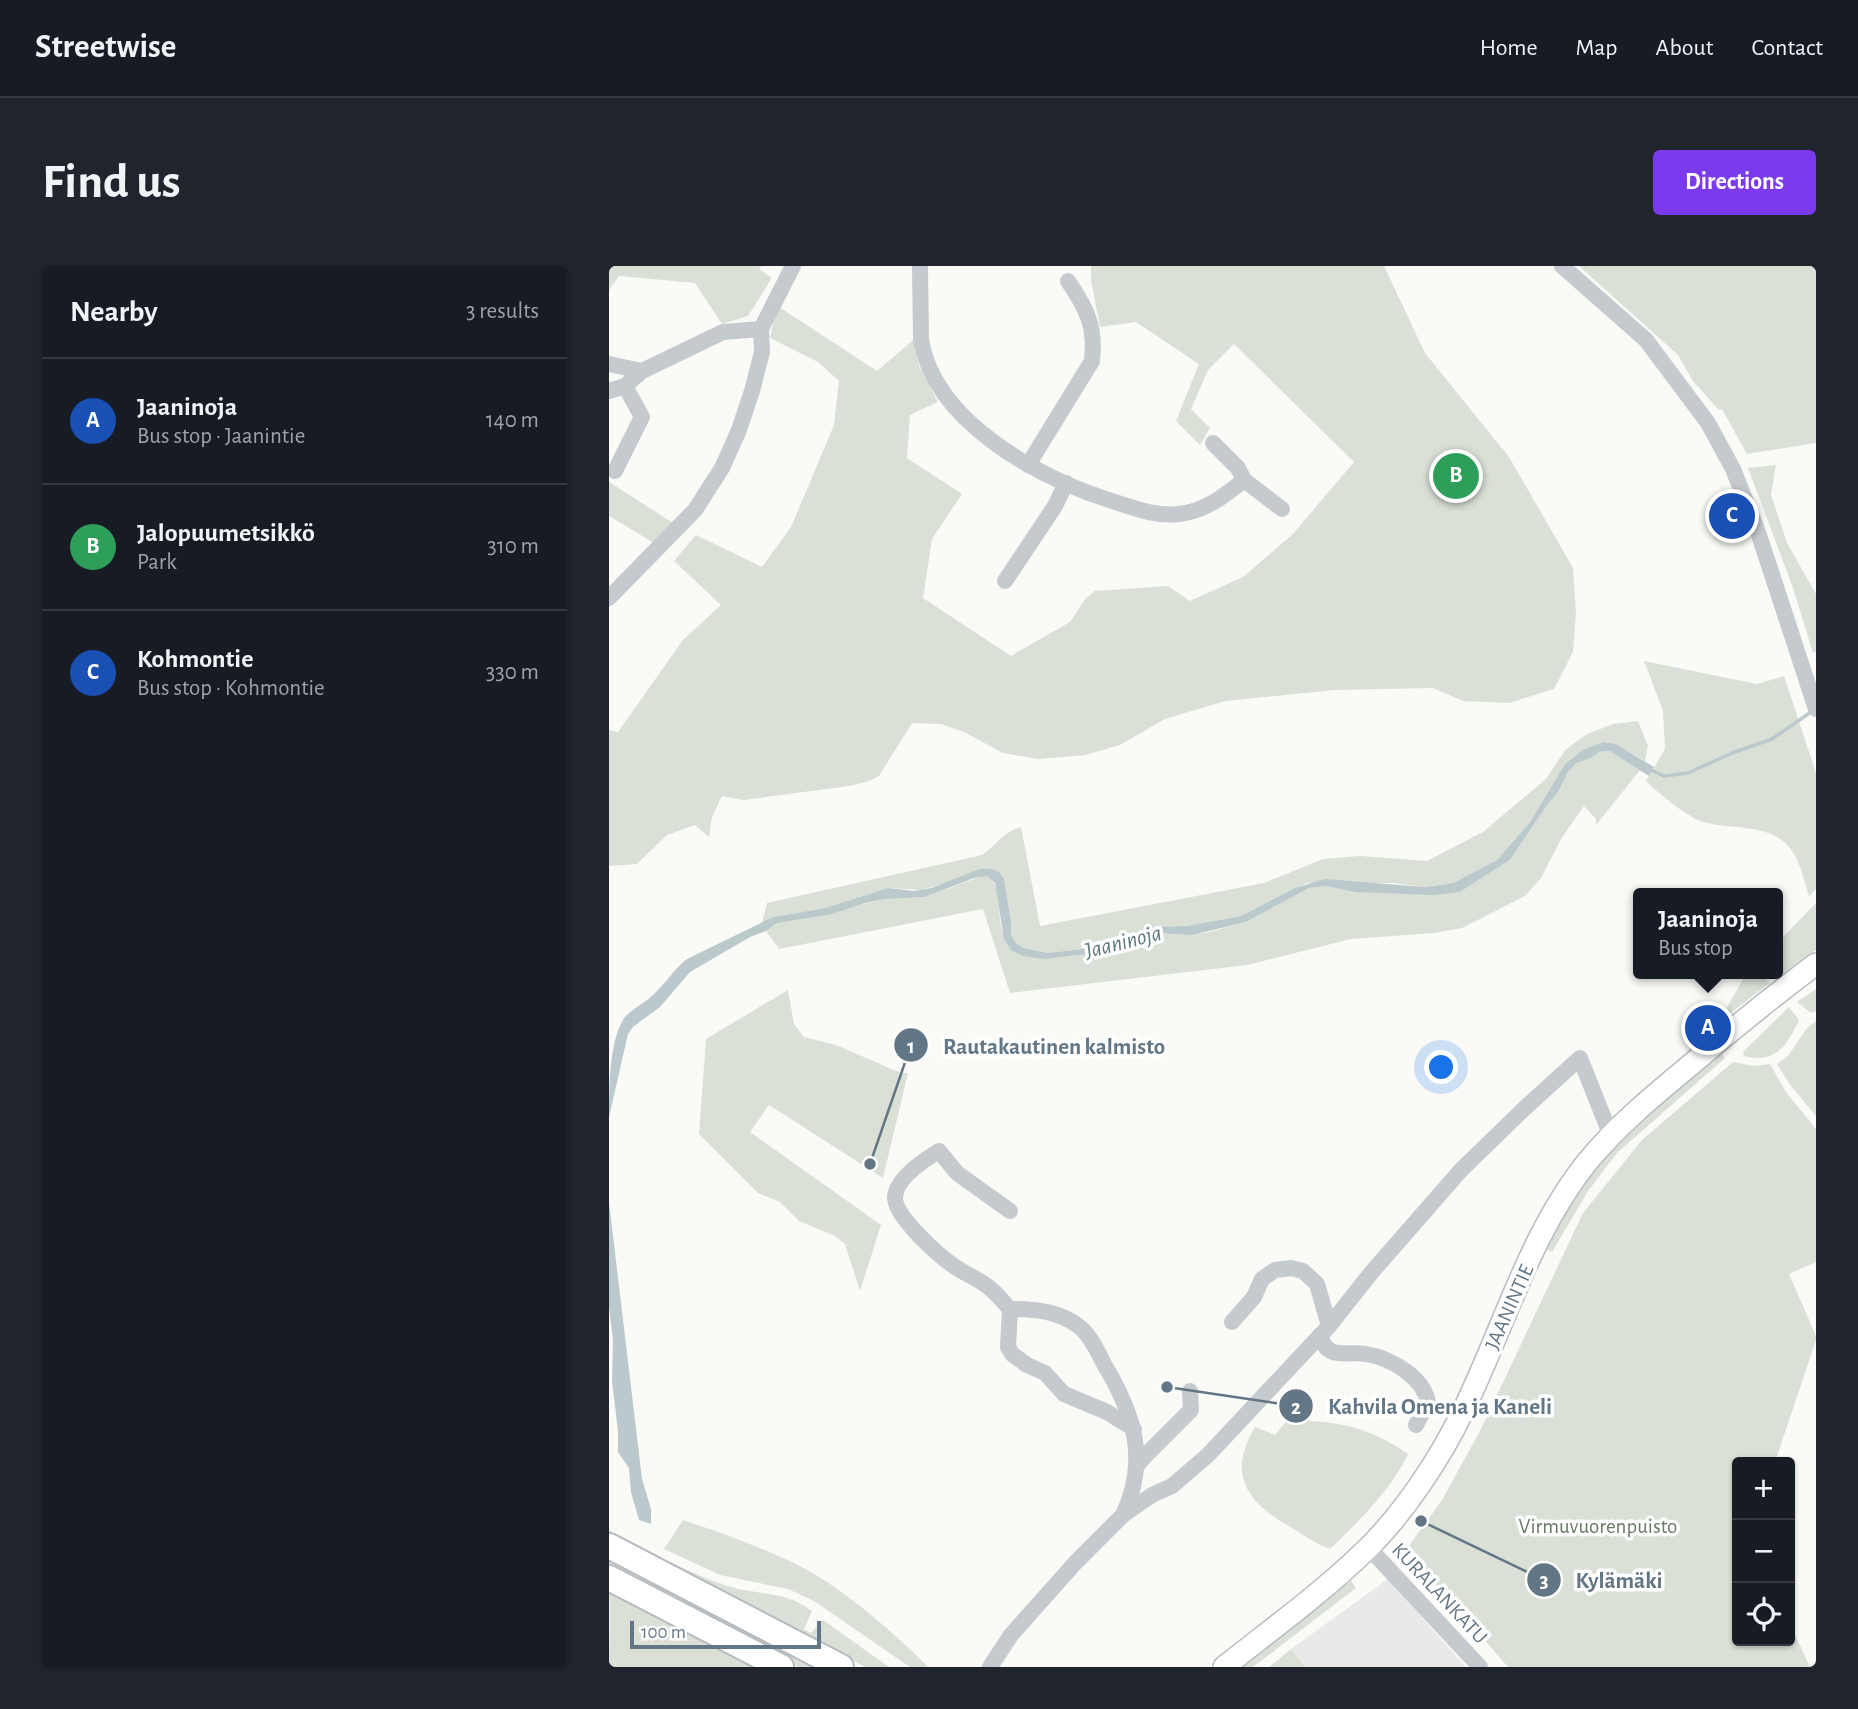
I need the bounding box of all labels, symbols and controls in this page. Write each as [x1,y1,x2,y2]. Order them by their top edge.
text: Streetwise [35,31,176,64]
text: Home [1480,36,1538,60]
text: Map [1576,36,1618,60]
text: About [1656,36,1713,60]
text: Contact [1751,36,1823,60]
button: Directions [1653,150,1816,215]
text: Find us [42,158,181,207]
text: Nearby [70,297,158,327]
text: 3 results [466,300,539,323]
text: Jaaninoja [137,394,237,420]
text: A [86,409,100,432]
text: 140 m [486,409,539,432]
text: Bus stop · Jaanintie [137,425,305,448]
pin: B [1433,450,1479,502]
pin: C [1709,490,1755,542]
text: Jalopuumetsikkö [137,520,315,546]
text: B [86,535,100,558]
text: 310 m [487,535,539,558]
text: Park [137,551,177,574]
text: Kohmontie [137,646,253,672]
text: C [87,661,99,684]
text: 330 m [486,661,539,684]
text: Bus stop · Kohmontie [137,677,325,700]
popup [1633,888,1783,979]
text: Jaaninoja [1658,906,1758,932]
water label: Jaaninoja [1082,922,1164,963]
text: Bus stop [1658,937,1733,960]
pin: A [1685,1002,1731,1054]
callout: Rautakautinen kalmisto [893,1023,1179,1067]
text: 1 [907,1036,915,1057]
text: Rautakautinen kalmisto [943,1036,1165,1059]
your location [1424,1050,1458,1084]
street label: JAANINTIE [1481,1261,1538,1353]
callout: Kahvila Omena ja Kaneli [1279,1384,1566,1428]
text: Kahvila Omena ja Kaneli [1328,1396,1552,1419]
text: 2 [1291,1397,1301,1418]
map controls [1732,1457,1795,1646]
button: + [1732,1457,1795,1520]
park label: Virmuvuorenpuisto [1519,1516,1677,1537]
button: − [1732,1520,1795,1583]
street label: KURALANKATU [1388,1539,1491,1648]
callout: Kylämäki [1527,1558,1677,1602]
text: 3 [1539,1570,1549,1591]
text: Kylämäki [1575,1570,1663,1593]
button: locate [1732,1583,1795,1646]
scale bar [630,1618,821,1650]
text: 100 m [641,1623,686,1642]

